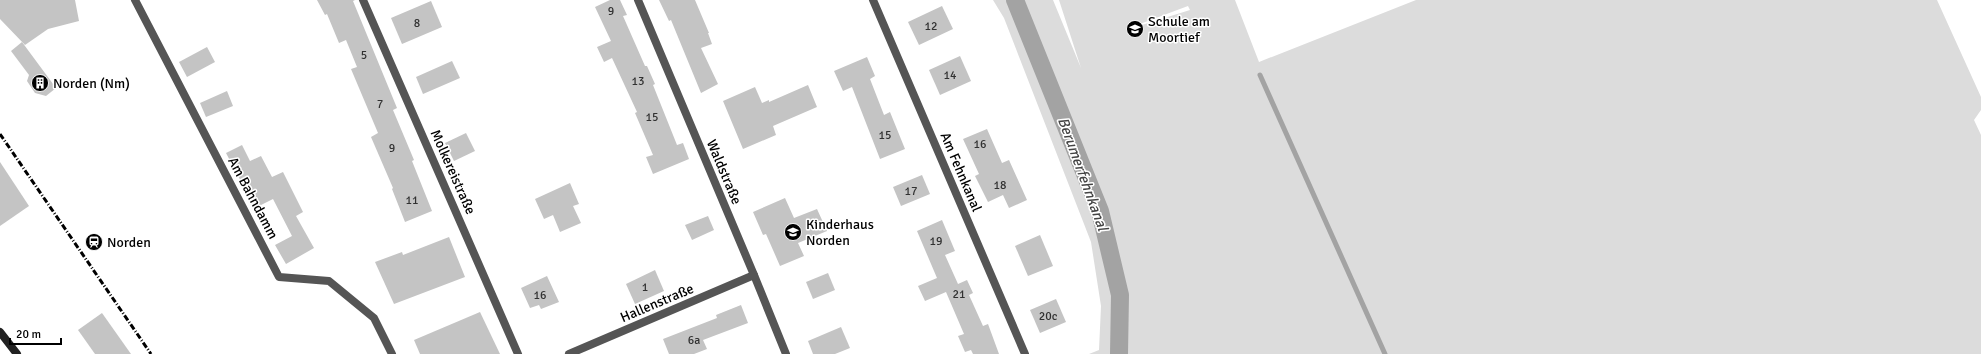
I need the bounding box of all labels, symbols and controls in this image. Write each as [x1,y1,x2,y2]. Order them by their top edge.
house number: 9 [608,4,614,19]
place label: Schule am Moortief [1148,13,1210,46]
house number: 8 [414,16,420,31]
house number: 12 [925,19,937,34]
school or university icon: Schule am Moortief [1125,19,1145,39]
house number: 5 [361,48,367,63]
house number: 14 [944,68,957,83]
building icon: Norden (Nm) [30,73,50,93]
house number: 13 [632,74,644,89]
place label: Norden (Nm) [53,75,130,92]
house number: 7 [377,97,383,112]
house number: 15 [646,110,658,125]
water label: Berumerfehnkanal [1054,115,1112,235]
street label: Molkereistraße [427,127,479,217]
house number: 15 [879,128,891,143]
street label: Am Fehnkanal [937,130,985,214]
street label: Waldstraße [703,137,745,207]
house number: 16 [974,137,986,152]
house number: 9 [389,141,395,156]
street label: Am Bahndamm [224,154,282,242]
house number: 18 [994,178,1006,193]
house number: 17 [905,184,917,199]
house number: 11 [406,193,418,208]
place label: Kinderhaus Norden [806,216,874,249]
school or university icon: Kinderhaus Norden [783,222,803,242]
station icon: Norden [84,232,104,252]
place label: Norden [107,234,151,251]
house number: 19 [930,234,942,249]
street label: Hallenstraße [618,280,696,326]
house number: 1 [642,280,648,295]
house number: 21 [953,287,965,302]
house number: 16 [534,288,546,303]
house number: 20c [1039,309,1058,324]
scale bar [10,320,61,346]
text: 20 m [16,327,41,342]
house number: 6a [688,333,700,348]

